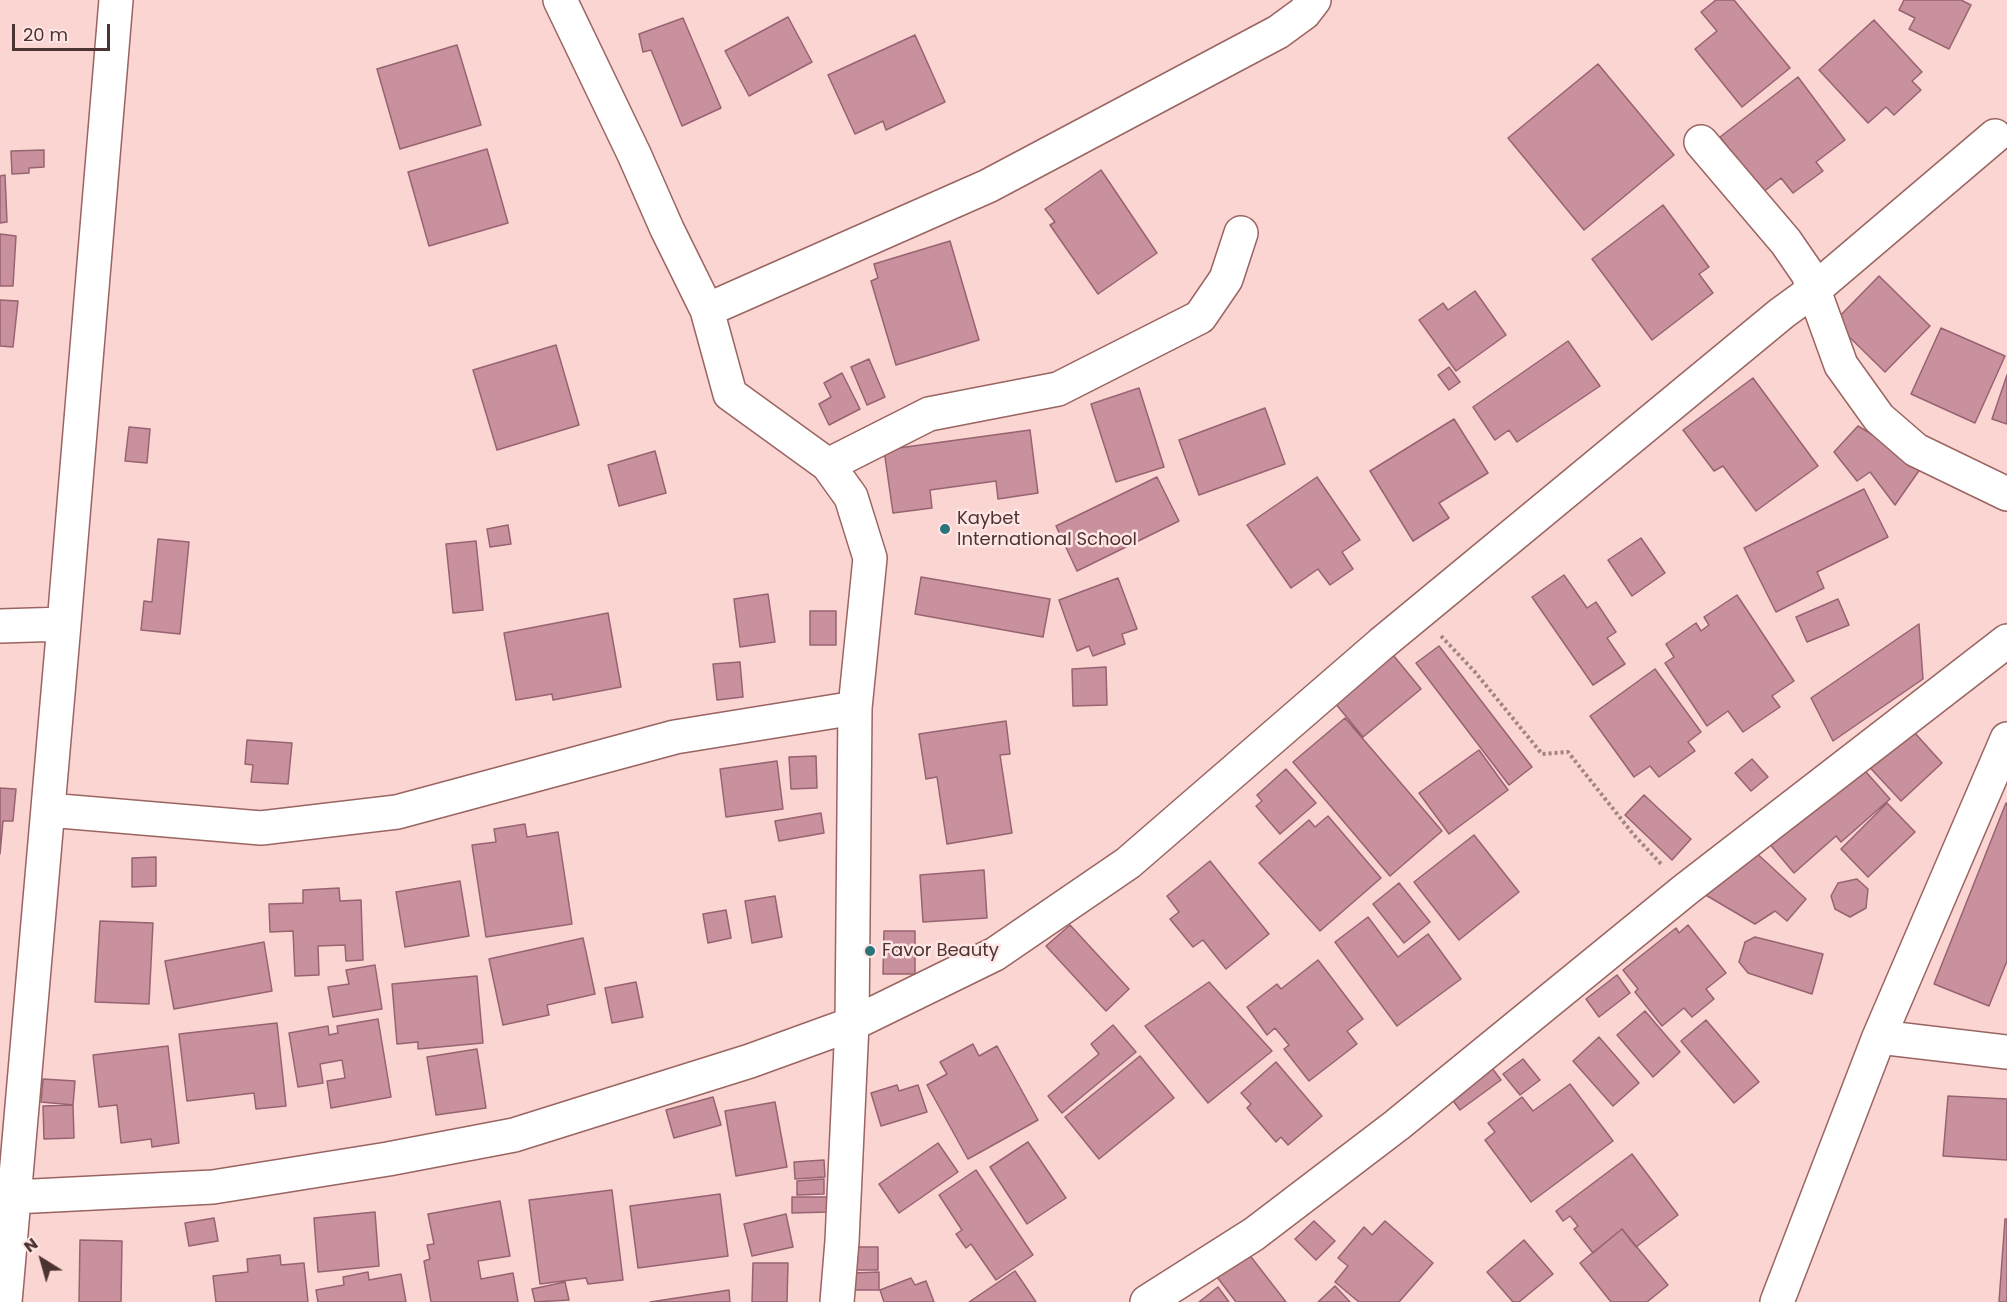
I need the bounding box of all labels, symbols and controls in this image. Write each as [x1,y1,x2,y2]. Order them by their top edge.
scale bar [15,12,112,50]
text: 20 m [23,22,68,47]
place label: Kaybet International School [957,508,1137,550]
marker: Kaybet International School [938,522,952,536]
place label: Favor Beauty [882,940,999,962]
marker: Favor Beauty [863,944,877,958]
north arrow [12,1230,72,1290]
text: N [19,1232,43,1258]

